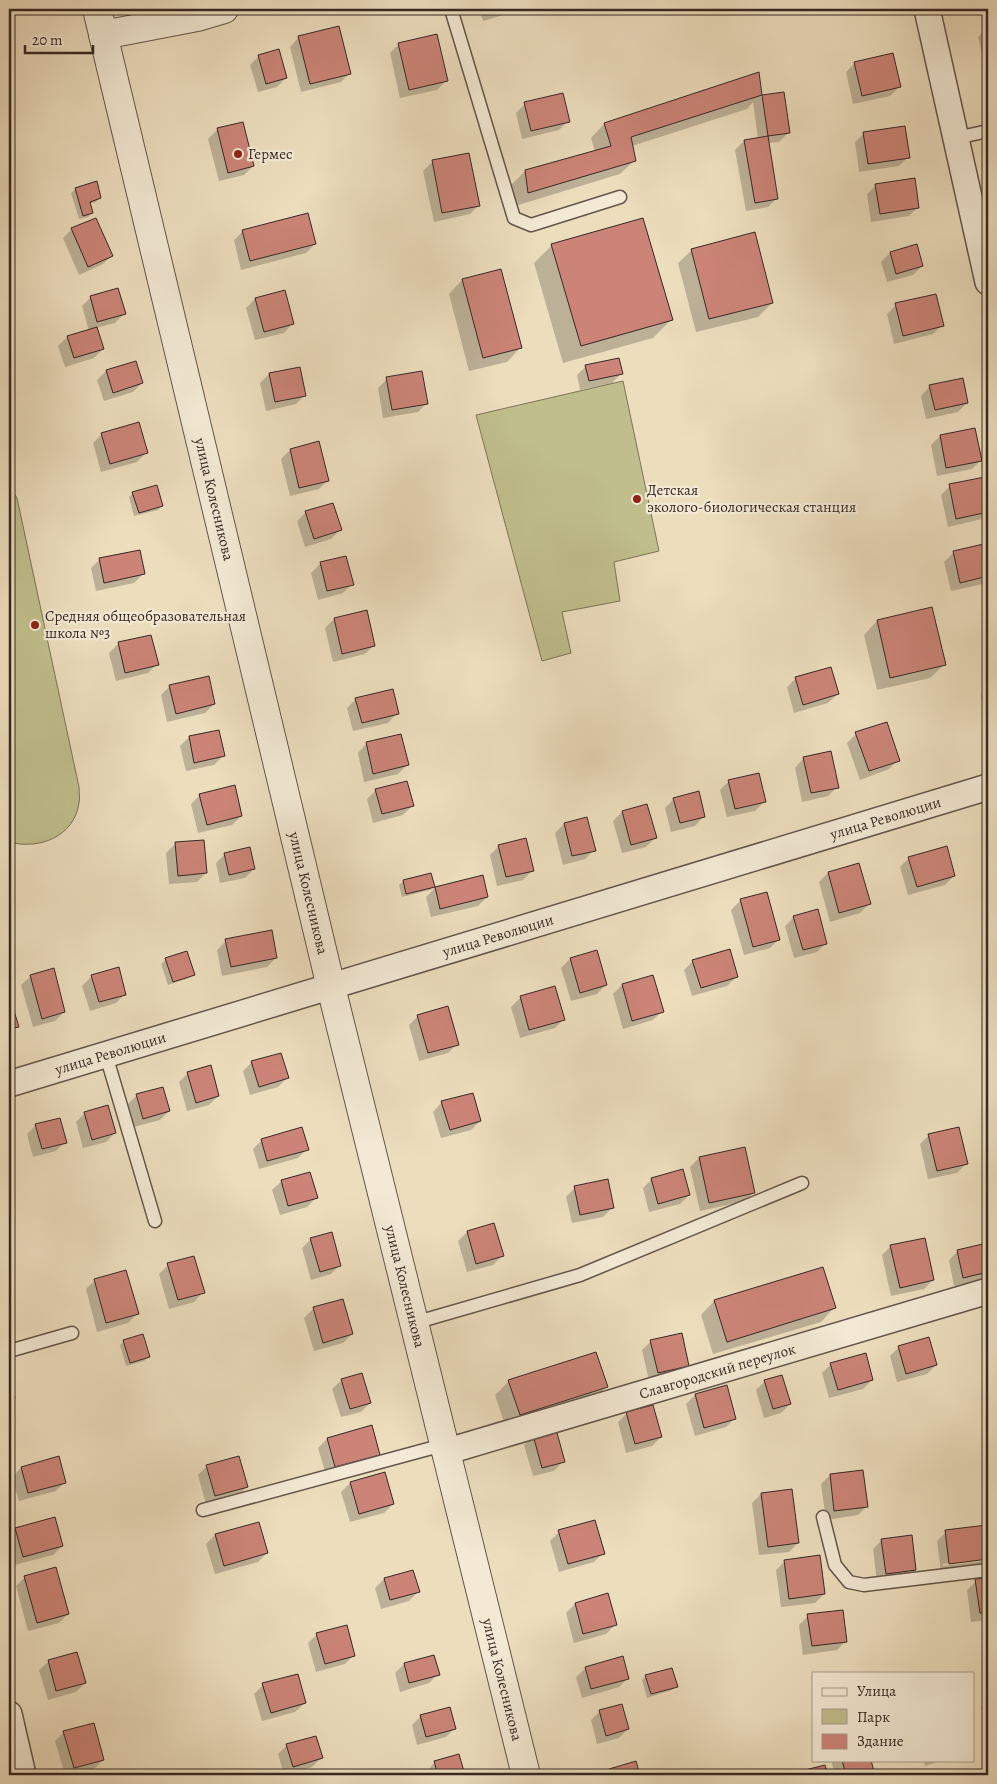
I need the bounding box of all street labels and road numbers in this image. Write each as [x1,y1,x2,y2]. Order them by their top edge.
street label: улица Колесникова [190,435,239,563]
street label: улица Революции [827,792,944,845]
street label: улица Колесникова [284,829,333,956]
street label: улица Революции [439,909,556,962]
street label: улица Революции [52,1027,169,1080]
street label: улица Колесникова [380,1222,430,1350]
street label: Славгородский переулок [637,1339,798,1404]
street label: улица Колесникова [477,1615,527,1743]

